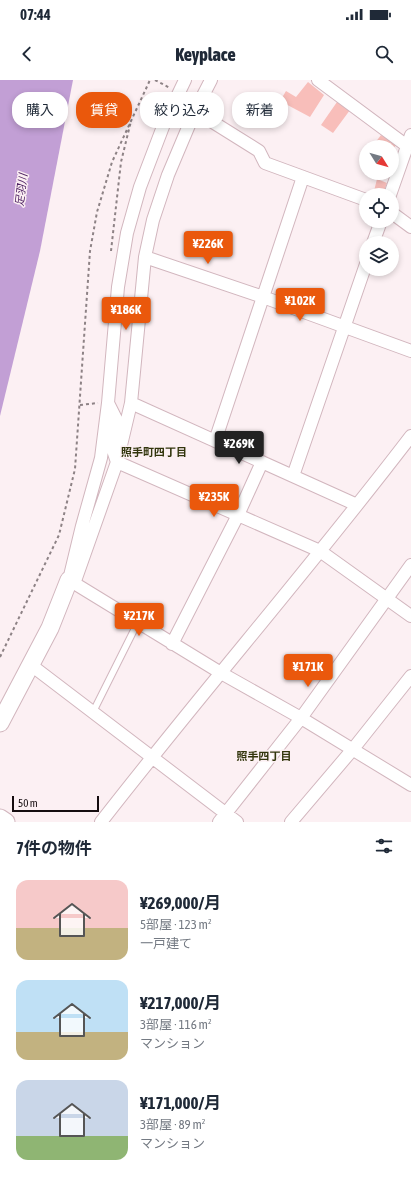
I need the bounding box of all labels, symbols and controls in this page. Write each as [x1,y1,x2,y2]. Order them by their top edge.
text: 07:44 [20,6,51,23]
icon: back [16,43,38,65]
icon: search [373,43,395,65]
text: Keyplace [175,44,236,65]
chip: 購入 [12,92,68,128]
chip: 賃貸 [76,92,132,128]
chip: 絞り込み [140,92,224,128]
chip: 新着 [232,92,288,128]
north arrow [359,140,399,180]
map controls [359,140,399,276]
water label: 足羽川 [13,172,29,207]
button: locate [359,188,399,228]
pin: ¥226K [180,231,236,265]
text: ¥226K [193,236,223,251]
button: layers [359,236,399,276]
pin: ¥102K [272,288,328,322]
text: ¥102K [285,293,315,308]
pin: ¥186K [98,297,154,331]
text: ¥186K [111,302,141,317]
pin: ¥269K [211,431,267,465]
text: ¥269K [224,436,254,451]
district label: 照手町四丁目 [121,446,187,458]
pin: ¥235K [186,484,242,518]
text: ¥235K [199,489,229,504]
pin: ¥217K [111,603,167,637]
text: ¥217K [124,608,154,623]
pin: ¥171K [280,654,336,688]
text: ¥171K [293,659,323,674]
district label: 照手四丁目 [237,750,292,762]
scale bar [12,794,99,813]
text: 50 m [18,797,38,809]
icon: filters [373,835,395,857]
text: 7件の物件 [16,838,92,858]
text: ¥269,000/月 [140,893,221,913]
icon: home [48,896,96,944]
text: 5部屋 · 123 m² [140,917,212,932]
text: 一戸建て [140,936,192,951]
text: ¥217,000/月 [140,993,221,1013]
icon: home [48,996,96,1044]
text: 3部屋 · 116 m² [140,1017,212,1032]
text: マンション [140,1036,205,1051]
text: ¥171,000/月 [140,1093,221,1113]
icon: home [48,1096,96,1144]
text: 3部屋 · 89 m² [140,1117,205,1132]
text: マンション [140,1136,205,1151]

